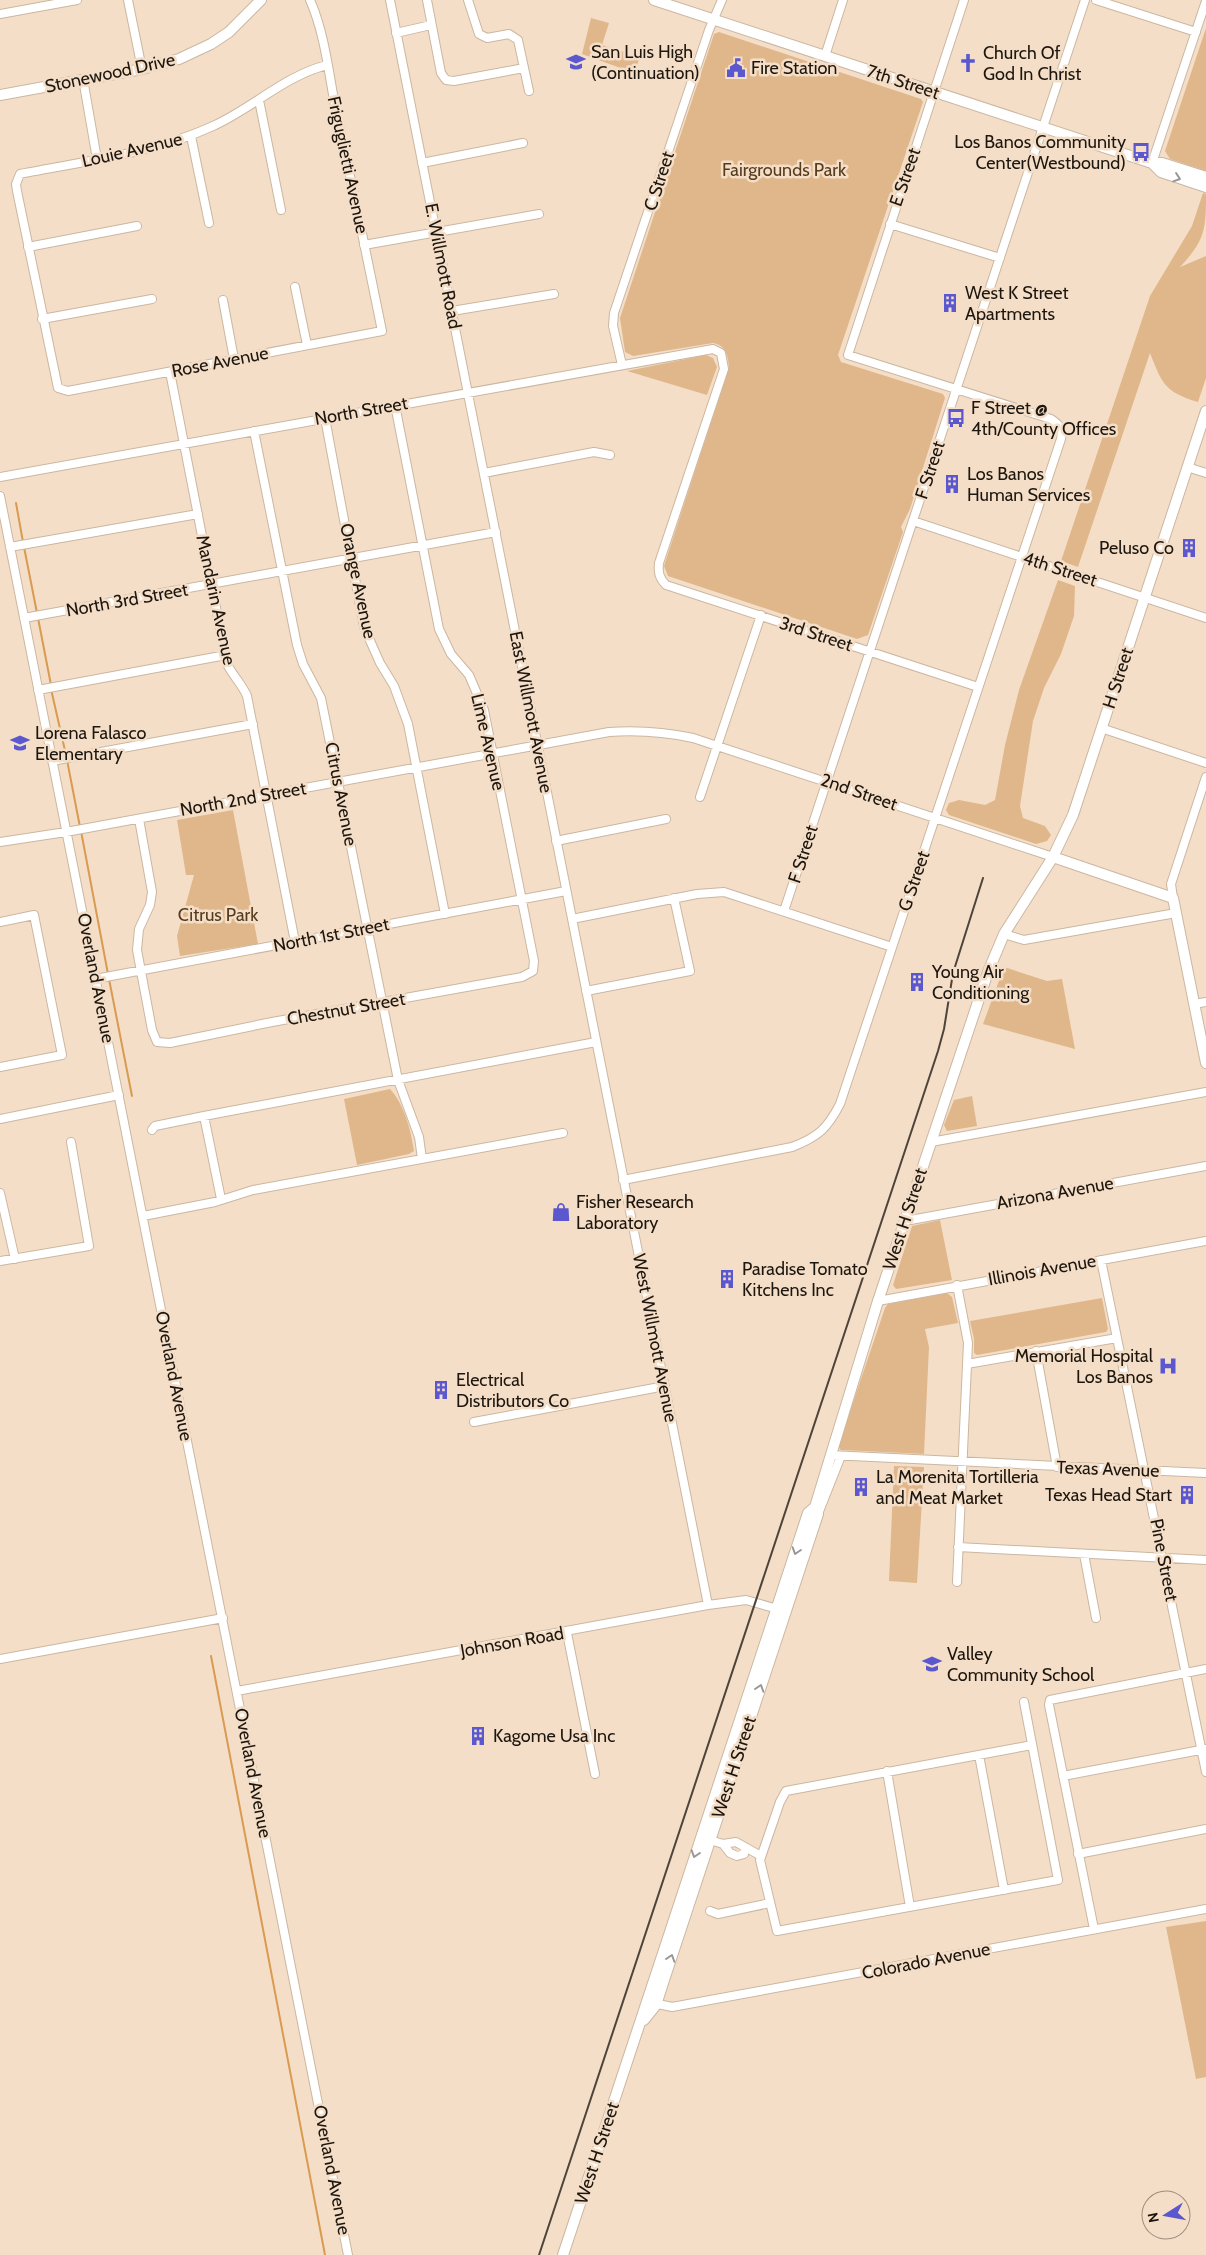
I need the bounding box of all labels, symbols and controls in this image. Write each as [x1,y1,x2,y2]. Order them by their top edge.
place label: San Luis High (Continuation) [591,41,700,84]
place label: Church Of God In Christ [983,42,1081,85]
street label: Stonewood Drive [43,48,177,98]
school or university icon: San Luis High (Continuation) [565,51,587,73]
church icon: Church Of God In Christ [957,52,979,74]
public building icon: Fire Station [725,57,747,79]
place label: Fire Station [751,57,837,79]
street label: 7th Street [864,60,942,104]
street label: Friguglietti Avenue [323,94,373,236]
street label: Louie Avenue [80,128,184,172]
place label: Los Banos Community Center(Westbound) [954,131,1126,174]
bus stop icon: Los Banos Community Center(Westbound) [1130,141,1152,163]
street label: E Street [885,145,925,209]
street label: C Street [639,148,679,214]
park label: Fairgrounds Park [722,159,847,181]
one-way arrow [1173,172,1181,182]
street label: E. Willmott Road [420,201,466,331]
place label: West K Street Apartments [965,282,1069,325]
building icon: West K Street Apartments [939,292,961,314]
street label: Rose Avenue [170,342,270,382]
street label: North Street [313,392,409,430]
place label: F Street @ 4th/County Offices [971,397,1116,440]
bus stop icon: F Street @ 4th/County Offices [945,407,967,429]
street label: F Street [910,438,950,502]
place label: Los Banos Human Services [967,463,1090,506]
building icon: Los Banos Human Services [941,473,963,495]
street label: Orange Avenue [335,521,381,641]
street label: Mandarin Avenue [191,533,241,667]
place label: Peluso Co [1099,537,1174,559]
building icon: Peluso Co [1178,537,1200,559]
street label: 4th Street [1020,547,1100,591]
street label: North 3rd Street [64,578,190,622]
street label: 3rd Street [777,612,855,656]
street label: East Willmott Avenue [505,629,557,795]
street label: H Street [1098,645,1138,711]
street label: Lime Avenue [466,691,510,793]
place label: Lorena Falasco Elementary [35,722,147,765]
school or university icon: Lorena Falasco Elementary [9,732,31,754]
street label: Citrus Avenue [320,740,362,848]
street label: 2nd Street [818,769,900,815]
street label: North 2nd Street [178,777,308,821]
street label: F Street [783,822,823,886]
street label: G Street [893,848,935,914]
park label: Citrus Park [178,904,259,926]
street label: Overland Avenue [73,911,119,1045]
street label: North 1st Street [271,913,391,957]
place label: Young Air Conditioning [931,961,1030,1004]
building icon: Young Air Conditioning [906,971,928,993]
street label: Chestnut Street [285,988,407,1030]
street label: West H Street [878,1165,932,1273]
street label: Arizona Avenue [995,1172,1115,1214]
place label: Fisher Research Laboratory [576,1191,694,1234]
shop icon: Fisher Research Laboratory [550,1201,572,1223]
street label: Illinois Avenue [986,1250,1098,1290]
street label: West Willmott Avenue [628,1252,682,1424]
place label: Paradise Tomato Kitchens Inc [742,1258,868,1301]
building icon: Paradise Tomato Kitchens Inc [716,1268,738,1290]
street label: Overland Avenue [151,1309,197,1443]
place label: Memorial Hospital Los Banos [1015,1345,1154,1388]
hospital icon: Memorial Hospital Los Banos [1157,1355,1179,1377]
place label: Electrical Distributors Co [456,1369,569,1412]
building icon: Electrical Distributors Co [430,1379,452,1401]
street label: Texas Avenue [1056,1456,1160,1482]
place label: La Morenita Tortilleria and Meat Market [876,1466,1039,1509]
building icon: La Morenita Tortilleria and Meat Market [850,1476,872,1498]
place label: Texas Head Start [1045,1484,1172,1506]
building icon: Texas Head Start [1176,1484,1198,1506]
street label: Pine Street [1145,1517,1183,1603]
one-way arrow [791,1546,801,1554]
street label: Johnson Road [458,1622,565,1662]
place label: Valley Community School [947,1643,1095,1686]
school or university icon: Valley Community School [921,1653,943,1675]
one-way arrow [755,1684,765,1692]
street label: Overland Avenue [230,1706,276,1840]
street label: West H Street [707,1713,761,1821]
building icon: Kagome Usa Inc [467,1725,489,1747]
place label: Kagome Usa Inc [493,1725,615,1747]
one-way arrow [690,1850,700,1858]
street label: Colorado Avenue [860,1938,992,1984]
one-way arrow [666,1955,676,1963]
street label: West H Street [570,2099,624,2207]
street label: Overland Avenue [309,2103,355,2237]
north arrow [1141,2190,1191,2240]
text: N [1143,2211,1163,2224]

